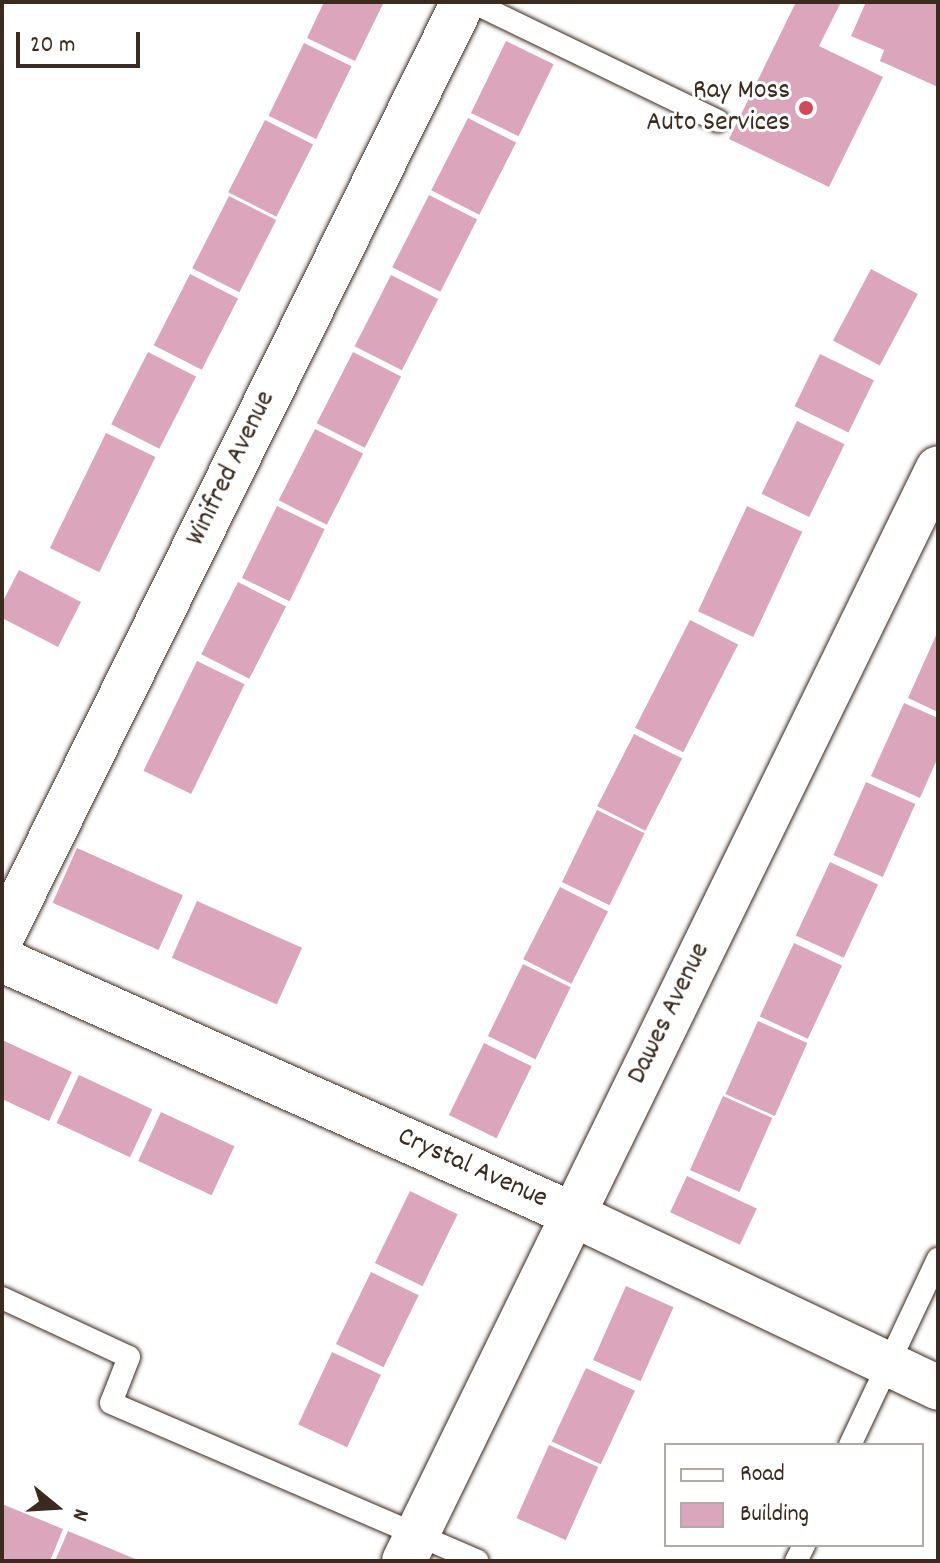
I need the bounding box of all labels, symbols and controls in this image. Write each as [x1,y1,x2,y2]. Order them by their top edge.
scale bar [20,16,144,66]
text: 20 m [30,29,76,63]
place label: Ray Moss Auto Services [646,75,790,141]
marker: Ray Moss Auto Services [797,99,815,117]
street label: Winifred Avenue [180,386,284,552]
street label: Dawes Avenue [621,938,719,1090]
street label: Crystal Avenue [392,1121,552,1217]
legend [664,1443,924,1547]
text: Road [740,1458,785,1492]
north arrow [16,1467,96,1547]
text: Building [740,1498,809,1532]
text: N [63,1505,96,1525]

